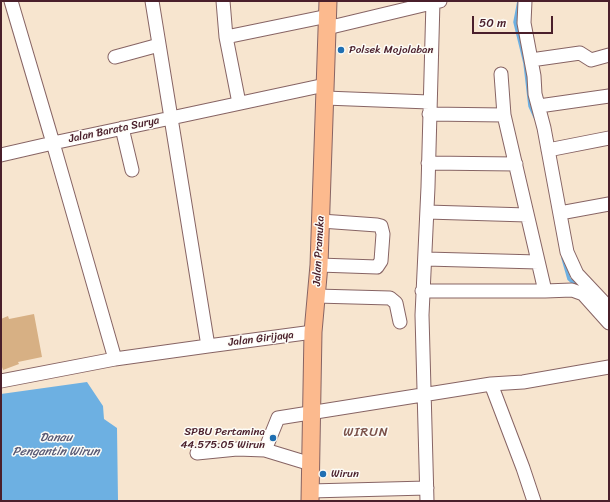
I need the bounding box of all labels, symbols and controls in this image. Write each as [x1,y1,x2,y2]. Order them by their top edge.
scale bar [474,8,555,34]
text: 50 m [479,12,506,34]
place label: Polsek Mojolaban [349,43,434,57]
marker: Polsek Mojolaban [336,45,346,55]
street label: Jalan Barata Surya [67,114,161,146]
street label: Jalan Pramuka [311,215,327,287]
street label: Jalan Girijaya [228,328,294,350]
place label: SPBU Pertamina 44.575.05 Wirun [180,425,265,451]
district label: WIRUN [343,425,389,441]
water label: Danau Pengantin Wirun [12,431,100,459]
marker: SPBU Pertamina 44.575.05 Wirun [268,433,278,443]
place label: Wirun [331,467,359,481]
marker: Wirun [318,469,328,479]

